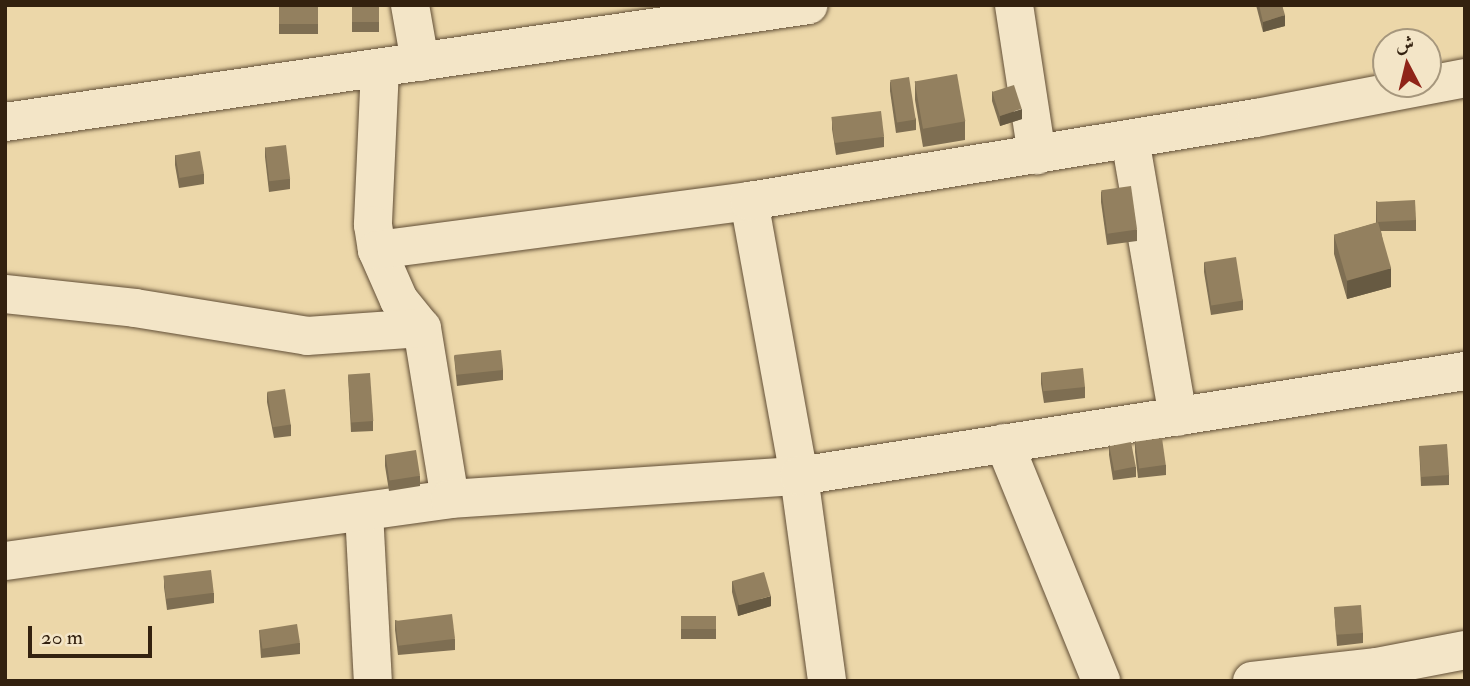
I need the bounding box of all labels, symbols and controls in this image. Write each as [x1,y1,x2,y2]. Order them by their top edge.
north arrow [1372,28,1442,98]
text: ش [1394,31,1415,57]
scale bar [32,612,156,656]
text: 20 m [41,624,83,651]

